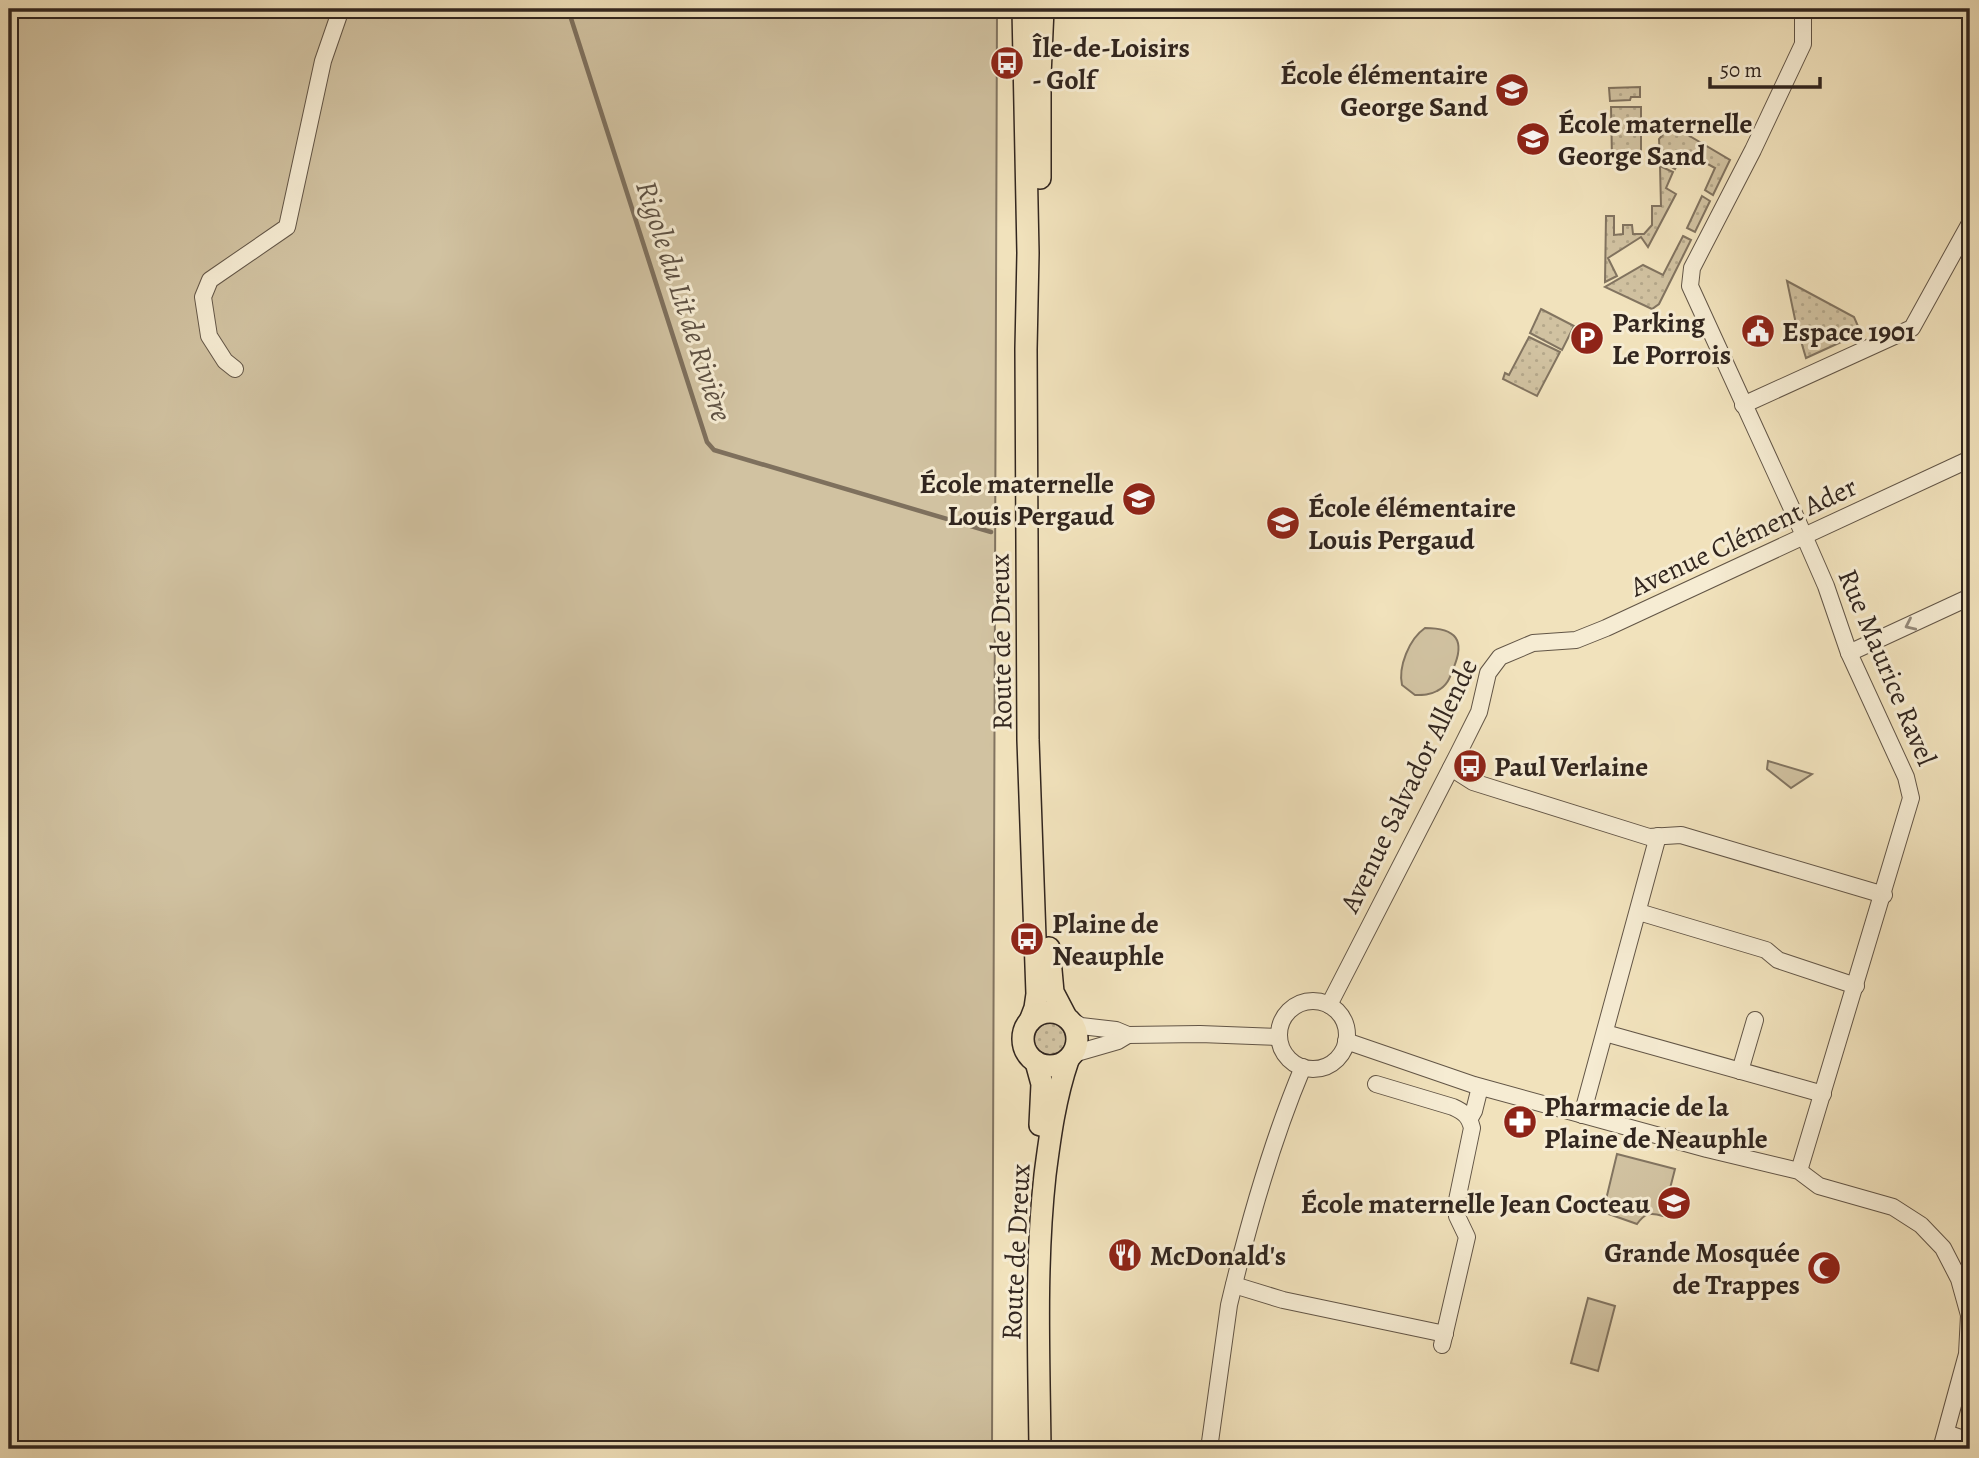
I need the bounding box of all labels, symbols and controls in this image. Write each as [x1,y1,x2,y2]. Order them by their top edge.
place label: Île-de-Loisirs - Golf [1032,29,1190,99]
bus stop icon: Île-de-Loisirs - Golf [988,44,1026,82]
scale bar [1710,46,1820,90]
place label: École élémentaire George Sand [1280,56,1489,126]
text: 50 m [1720,56,1762,84]
school or university icon: École élémentaire George Sand [1493,71,1531,109]
place label: École maternelle George Sand [1558,105,1752,175]
school or university icon: École maternelle George Sand [1514,120,1552,158]
water label: Rigole du Lit de Rivière [626,176,742,427]
place label: Parking Le Porrois [1612,304,1731,374]
public building icon: Espace 1901 [1739,312,1777,350]
place label: Espace 1901 [1782,313,1915,351]
parking icon: Parking Le Porrois [1568,319,1606,357]
place label: École maternelle Louis Pergaud [920,465,1115,535]
street label: Avenue Clément Ader [1623,468,1863,607]
school or university icon: École maternelle Louis Pergaud [1120,480,1158,518]
place label: École élémentaire Louis Pergaud [1308,489,1516,559]
school or university icon: École élémentaire Louis Pergaud [1264,504,1302,542]
street label: Route de Dreux [980,553,1022,731]
street label: Rue Maurice Ravel [1829,563,1946,772]
one-way arrow [1905,617,1917,631]
street label: Avenue Salvador Allende [1330,652,1487,920]
bus stop icon: Paul Verlaine [1451,747,1489,785]
place label: Paul Verlaine [1494,748,1648,786]
place label: Plaine de Neauphle [1052,905,1164,975]
bus stop icon: Plaine de Neauphle [1008,920,1046,958]
place label: Pharmacie de la Plaine de Neauphle [1544,1088,1768,1158]
pharmacy icon: Pharmacie de la Plaine de Neauphle [1501,1103,1539,1141]
street label: Route de Dreux [992,1162,1040,1341]
school or university icon: École maternelle Jean Cocteau [1655,1184,1693,1222]
place label: École maternelle Jean Cocteau [1301,1185,1651,1223]
place label: Grande Mosquée de Trappes [1604,1234,1800,1304]
restaurant icon: McDonald's [1106,1236,1144,1274]
place label: McDonald's [1150,1237,1286,1275]
mosque icon: Grande Mosquée de Trappes [1805,1249,1843,1287]

